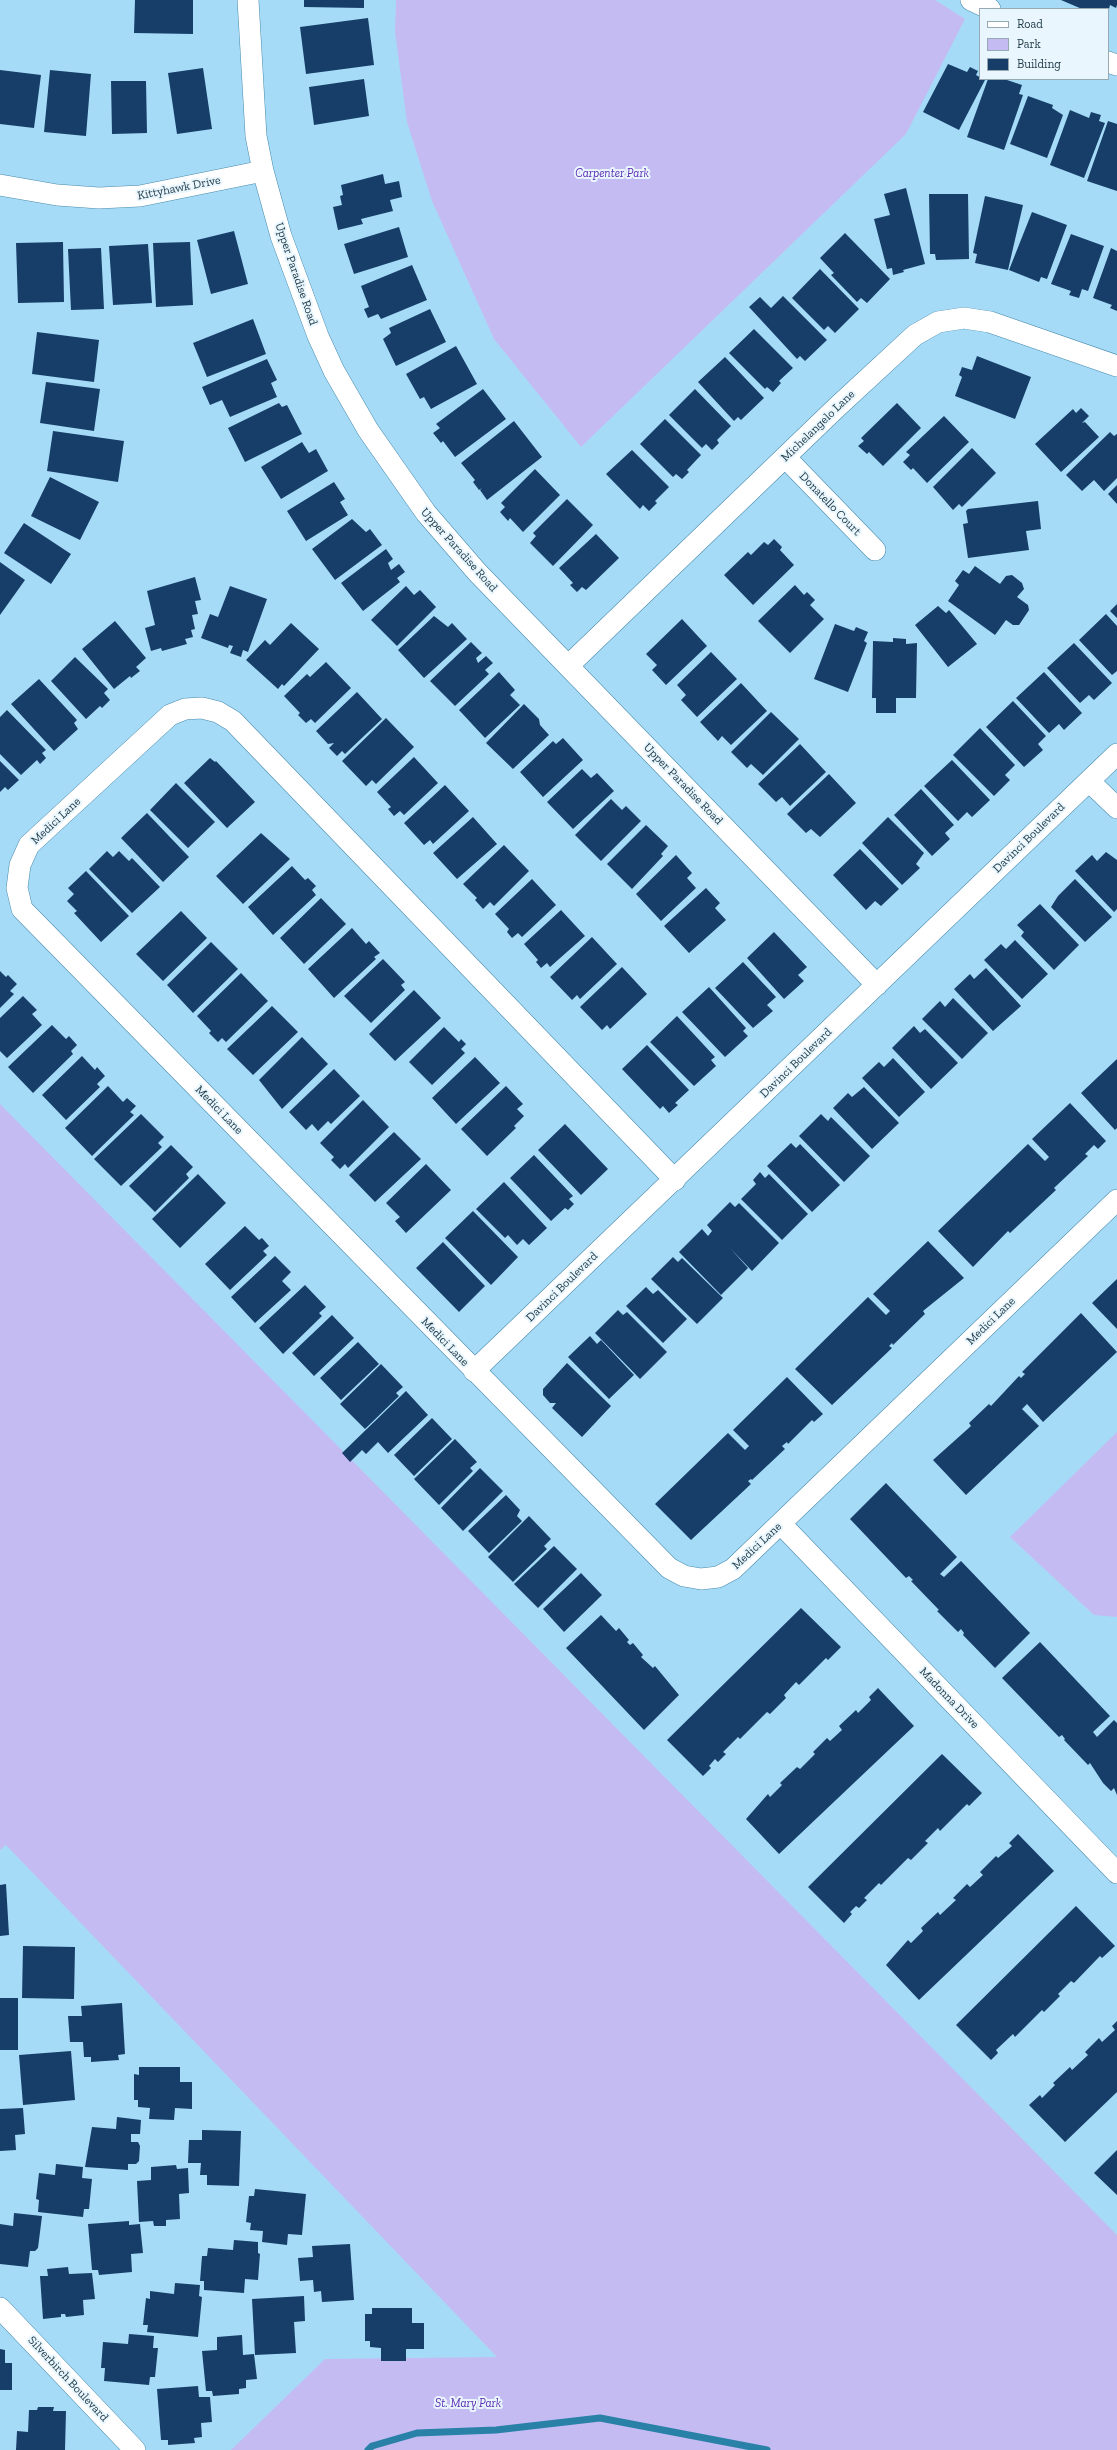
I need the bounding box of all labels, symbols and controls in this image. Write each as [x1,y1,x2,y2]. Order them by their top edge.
legend [979,8,1109,80]
text: Road [1017,17,1043,31]
text: Park [1017,37,1041,51]
text: Building [1017,57,1061,71]
park label: Carpenter Park [575,167,649,181]
street label: Kittyhawk Drive [136,173,222,203]
street label: Upper Paradise Road [272,221,320,327]
street label: Michelangelo Lane [778,387,858,465]
street label: Donatello Court [796,469,864,539]
street label: Upper Paradise Road [418,505,500,595]
street label: Upper Paradise Road [640,740,726,828]
street label: Medici Lane [28,794,84,848]
street label: Davinci Boulevard [990,800,1068,876]
street label: Davinci Boulevard [757,1025,835,1101]
street label: Medici Lane [192,1083,246,1137]
street label: Davinci Boulevard [523,1249,601,1325]
street label: Medici Lane [964,1294,1018,1348]
street label: Medici Lane [418,1315,472,1369]
street label: Medici Lane [729,1519,785,1573]
street label: Madonna Drive [916,1664,982,1732]
street label: Silverbirch Boulevard [25,2333,111,2425]
park label: St. Mary Park [435,2397,501,2411]

